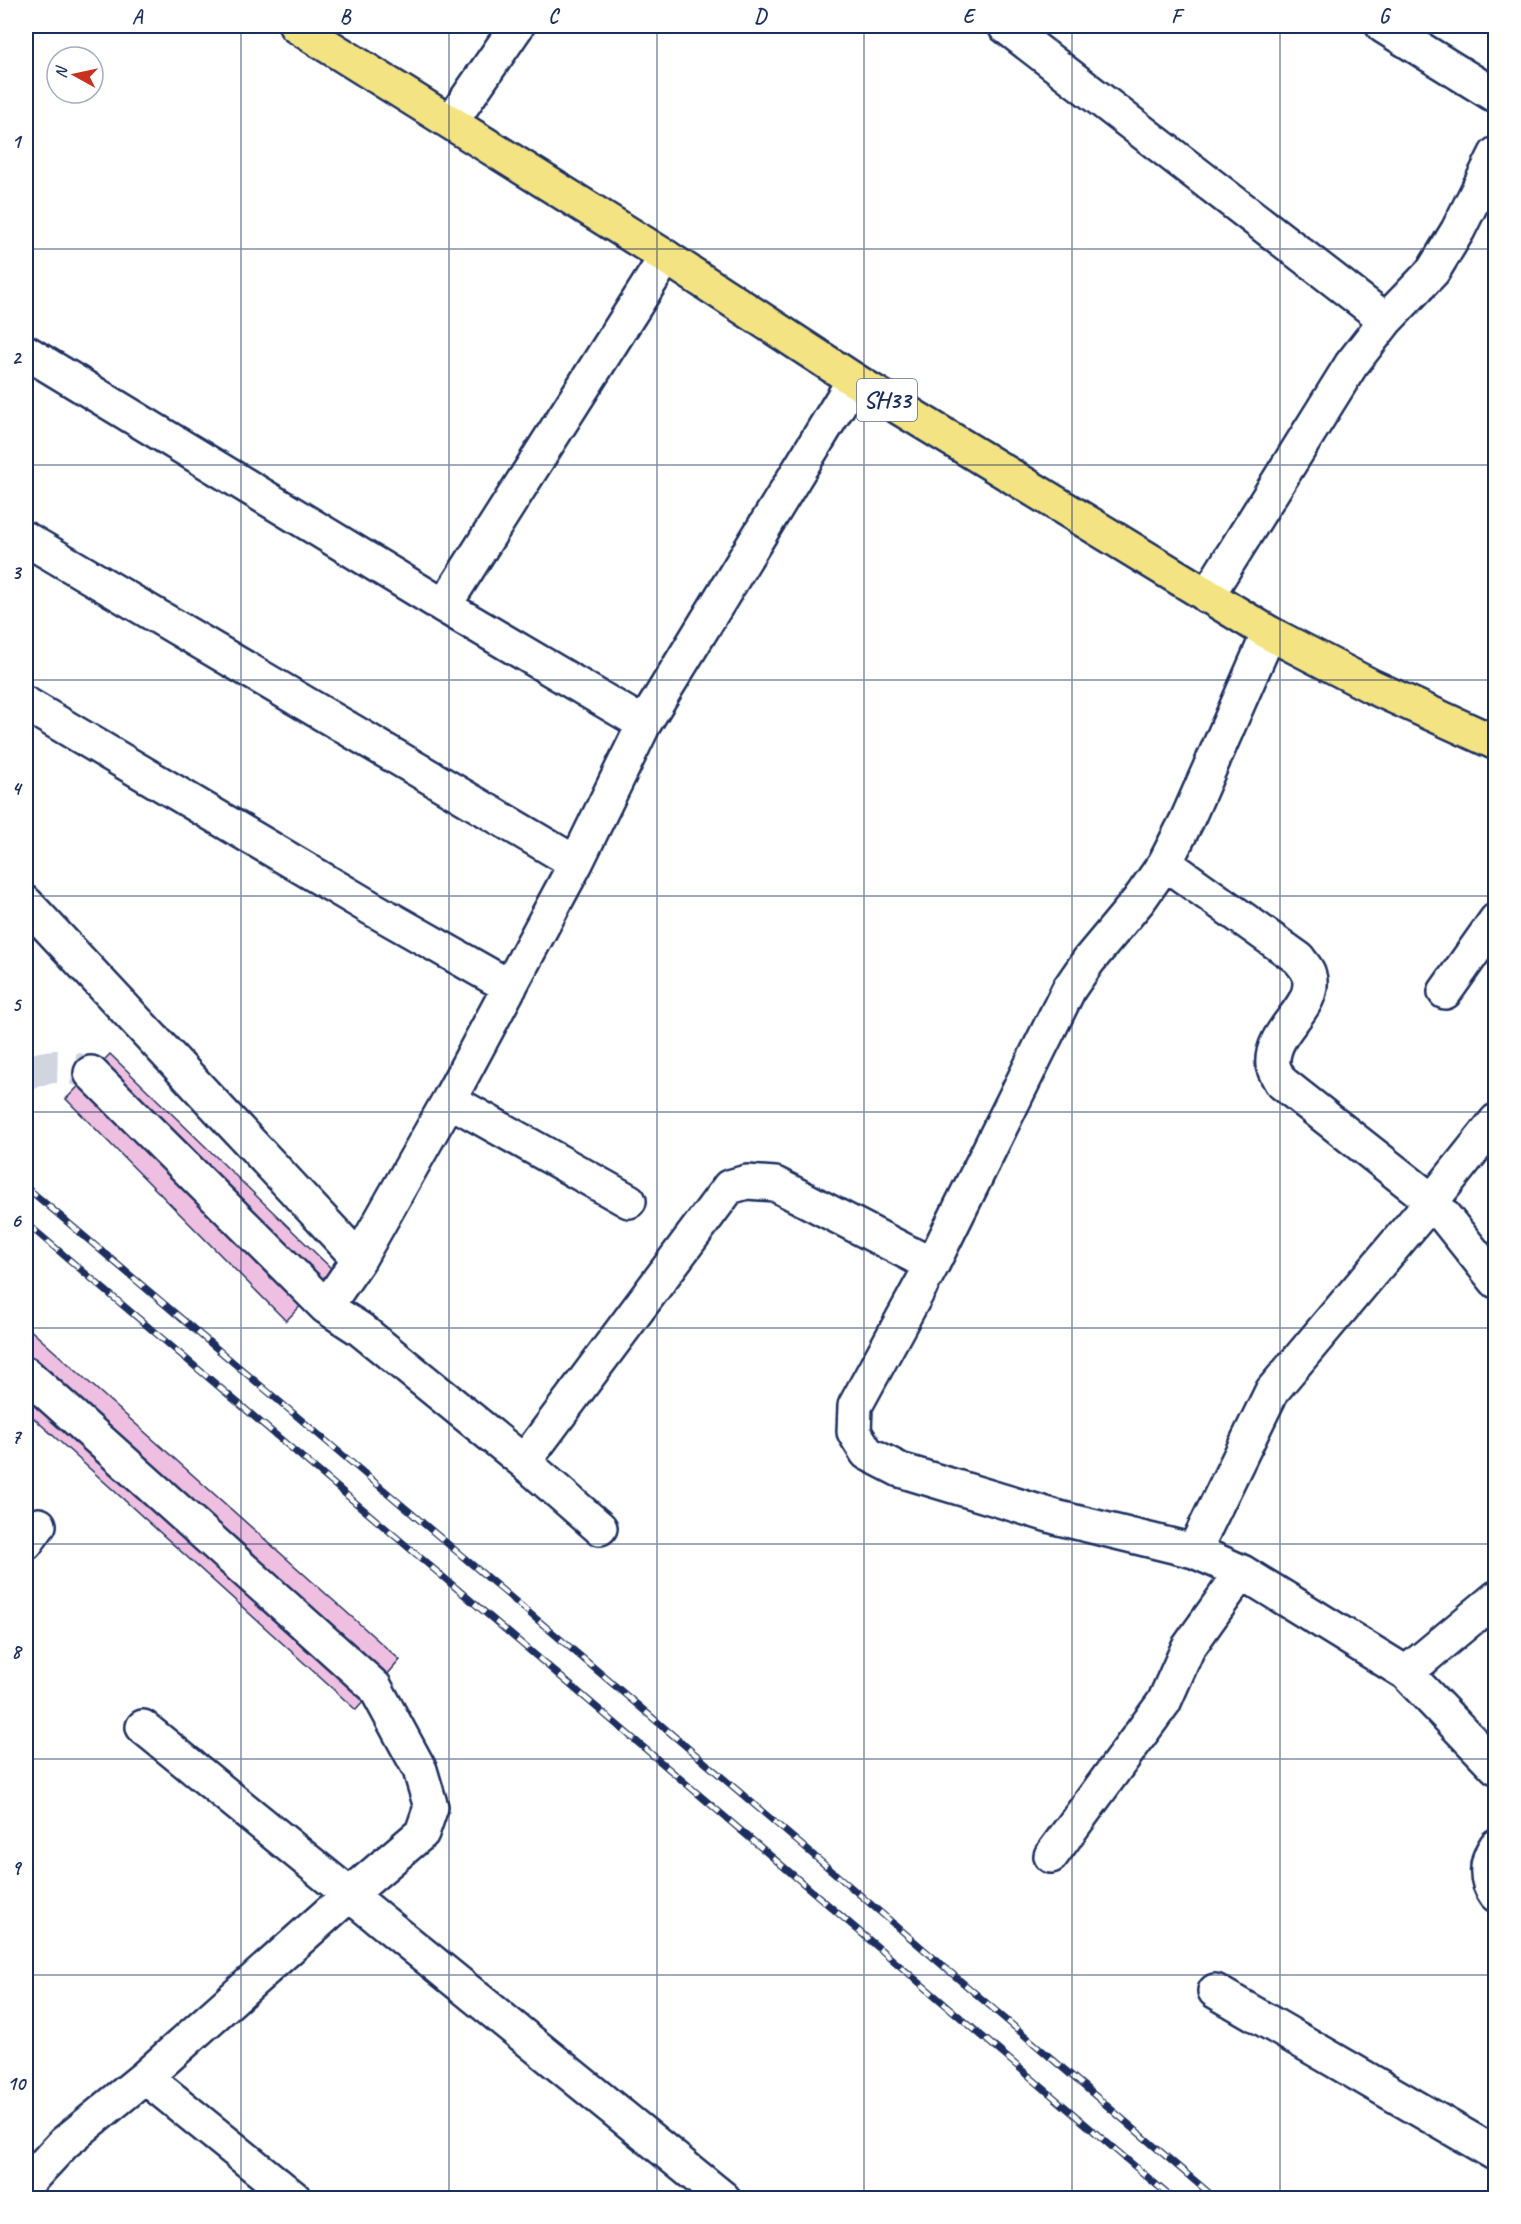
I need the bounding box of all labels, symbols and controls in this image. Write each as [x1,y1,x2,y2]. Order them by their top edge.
text: A [132,4,144,29]
text: B [340,4,352,29]
text: C [548,4,560,29]
text: D [754,4,768,29]
text: E [963,4,977,29]
text: F [1171,4,1185,29]
text: G [1379,4,1392,29]
north arrow [45,45,105,105]
text: N [51,64,72,79]
text: 1 [12,129,23,154]
text: 2 [12,345,23,370]
road number: SH33 [857,379,917,421]
text: 3 [12,560,23,585]
text: 4 [12,776,24,801]
text: 5 [12,992,23,1017]
text: 6 [11,1208,22,1233]
text: 7 [12,1424,23,1449]
text: 8 [12,1639,24,1664]
text: 9 [12,1855,23,1880]
text: 10 [7,2071,27,2096]

